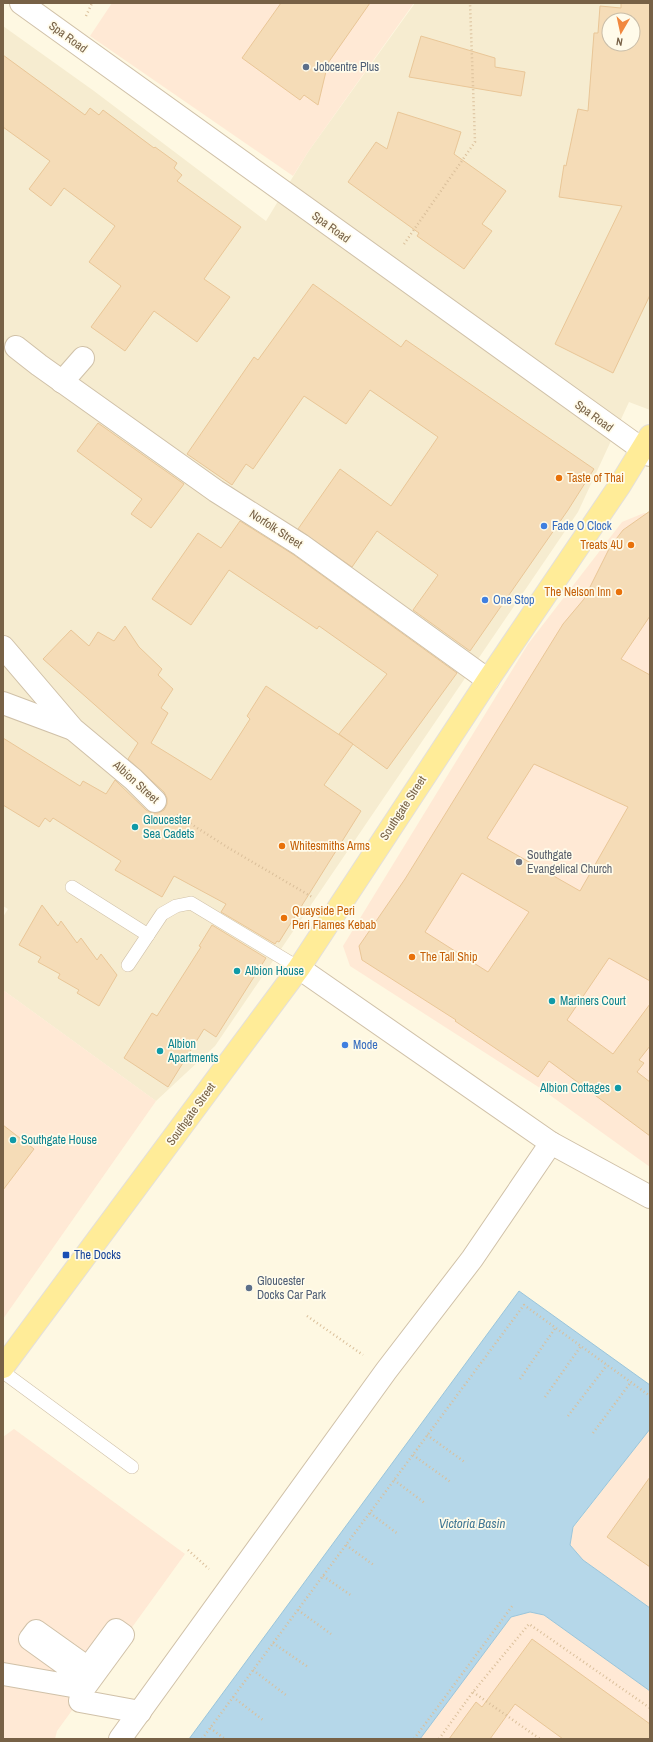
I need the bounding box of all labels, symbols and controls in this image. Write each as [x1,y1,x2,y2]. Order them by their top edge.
north arrow [601,12,641,52]
street label: Spa Road [46,18,90,56]
text: N [615,34,624,49]
place label: Jobcentre Plus [314,59,379,75]
marker: Jobcentre Plus [301,62,311,72]
street label: Spa Road [309,208,353,246]
street label: Spa Road [572,397,616,435]
place label: Taste of Thai [567,470,624,486]
marker: Taste of Thai [554,473,564,483]
street label: Norfolk Street [246,506,306,552]
place label: Fade O Clock [552,518,612,534]
marker: Fade O Clock [539,521,549,531]
place label: Treats 4U [580,537,623,553]
marker: Treats 4U [626,540,636,550]
place label: The Nelson Inn [544,584,611,600]
marker: The Nelson Inn [614,587,624,597]
place label: One Stop [493,592,535,608]
marker: One Stop [480,595,490,605]
street label: Albion Street [109,756,163,807]
street label: Southgate Street [376,772,430,843]
place label: Gloucester Sea Cadets [143,812,195,842]
marker: Gloucester Sea Cadets [130,822,140,832]
place label: Whitesmiths Arms [290,838,370,854]
marker: Whitesmiths Arms [277,841,287,851]
place label: Southgate Evangelical Church [527,847,612,877]
marker: Southgate Evangelical Church [514,857,524,867]
place label: Quayside Peri Peri Flames Kebab [292,903,376,933]
marker: Quayside Peri Peri Flames Kebab [279,913,289,923]
place label: The Tall Ship [420,949,477,965]
marker: The Tall Ship [407,952,417,962]
place label: Albion House [244,963,304,979]
marker: Albion House [232,966,242,976]
place label: Mariners Court [560,993,626,1009]
marker: Mariners Court [547,996,557,1006]
place label: Albion Apartments [167,1036,218,1066]
place label: Mode [353,1037,378,1053]
marker: Mode [340,1040,350,1050]
marker: Albion Apartments [155,1046,165,1056]
street label: Southgate Street [163,1079,219,1149]
place label: Albion Cottages [539,1080,610,1096]
marker: Albion Cottages [613,1083,623,1093]
place label: Southgate House [21,1132,97,1148]
marker: Southgate House [8,1135,18,1145]
place label: The Docks [74,1247,121,1263]
marker: The Docks [61,1250,71,1260]
place label: Gloucester Docks Car Park [257,1273,326,1303]
marker: Gloucester Docks Car Park [244,1283,254,1293]
water label: Victoria Basin [439,1515,505,1532]

